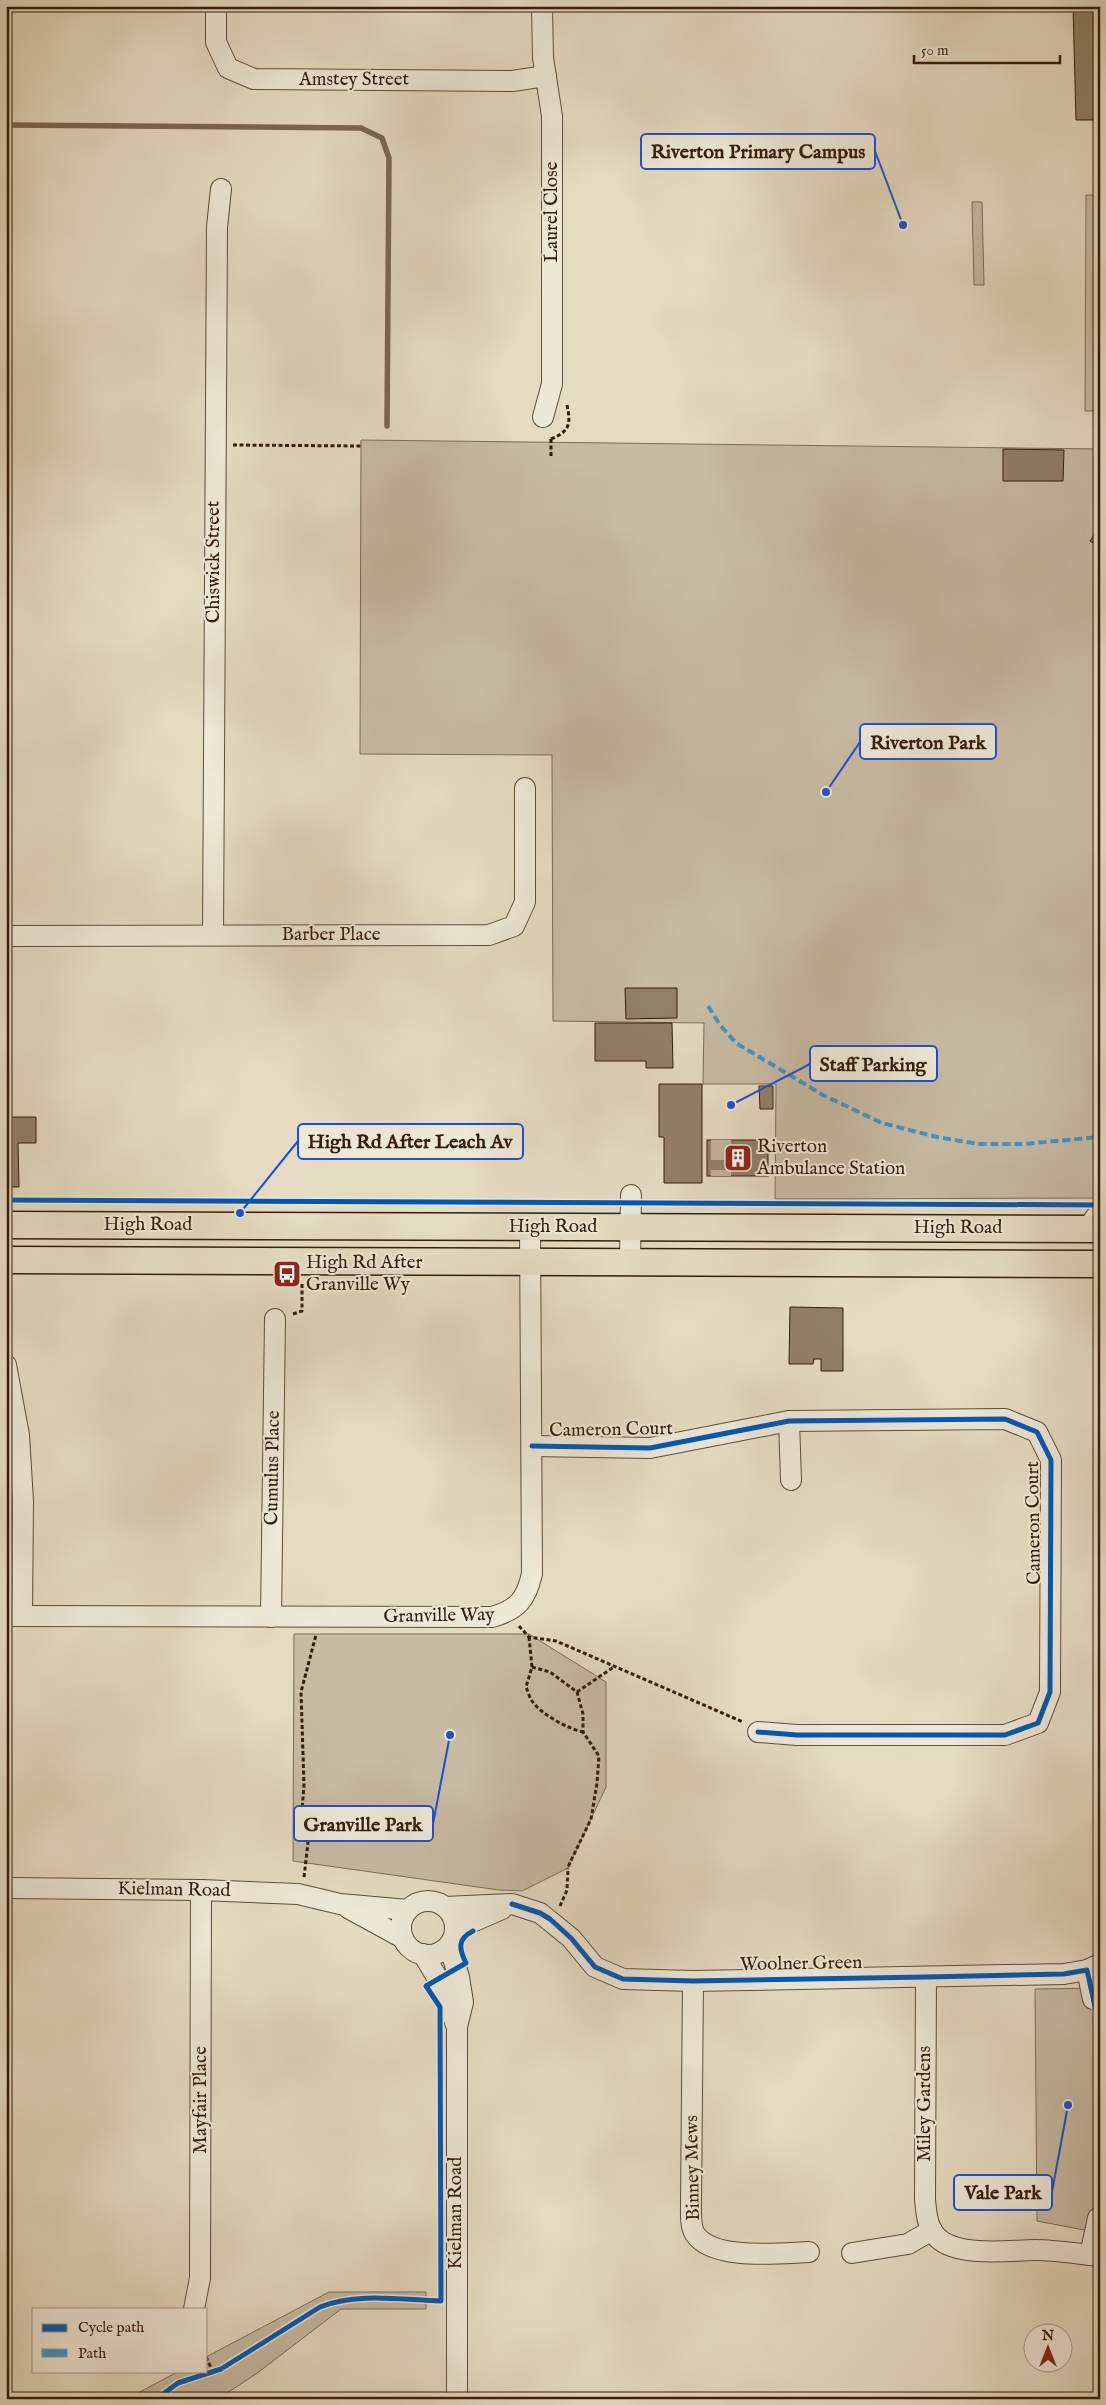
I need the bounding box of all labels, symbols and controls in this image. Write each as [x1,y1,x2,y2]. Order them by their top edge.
scale bar [914,32,1060,64]
text: 50 m [921,41,949,60]
street label: Amstey Street [298,68,410,92]
callout: Riverton Primary Campus [641,134,875,169]
text: Riverton Primary Campus [651,140,865,165]
street label: Laurel Close [540,161,564,262]
street label: Chiswick Street [202,500,226,623]
callout: Riverton Park [860,724,996,759]
text: Riverton Park [870,731,987,756]
street label: Barber Place [281,923,381,947]
callout: Staff Parking [810,1046,937,1081]
text: Staff Parking [820,1053,928,1078]
callout: High Rd After Leach Av [298,1124,523,1159]
text: High Rd After Leach Av [308,1130,514,1155]
place label: Riverton Ambulance Station [756,1135,905,1181]
building icon: Riverton Ambulance Station [723,1143,753,1173]
street label: High Road [104,1213,193,1237]
street label: High Road [509,1215,598,1239]
street label: High Road [914,1216,1003,1240]
place label: High Rd After Granville Wy [306,1251,423,1297]
bus stop icon: High Rd After Granville Wy [272,1259,302,1289]
street label: Cumulus Place [260,1410,286,1526]
street label: Cameron Court [549,1417,673,1443]
street label: Cameron Court [1021,1461,1047,1585]
street label: Granville Way [383,1603,495,1629]
callout: Granville Park [294,1806,433,1841]
text: Granville Park [304,1813,424,1838]
street label: Kielman Road [117,1877,231,1903]
street label: Woolner Green [740,1951,862,1977]
street label: Mayfair Place [189,2046,213,2154]
street label: Miley Gardens [913,2046,937,2162]
street label: Binney Mews [680,2115,706,2221]
street label: Kielman Road [444,2156,468,2269]
callout: Vale Park [954,2175,1052,2210]
text: Vale Park [963,2181,1043,2206]
legend [32,2308,208,2372]
text: Cycle path [78,2318,144,2337]
north arrow [1024,2322,1074,2372]
text: N [1041,2327,1054,2345]
text: Path [78,2344,106,2363]

